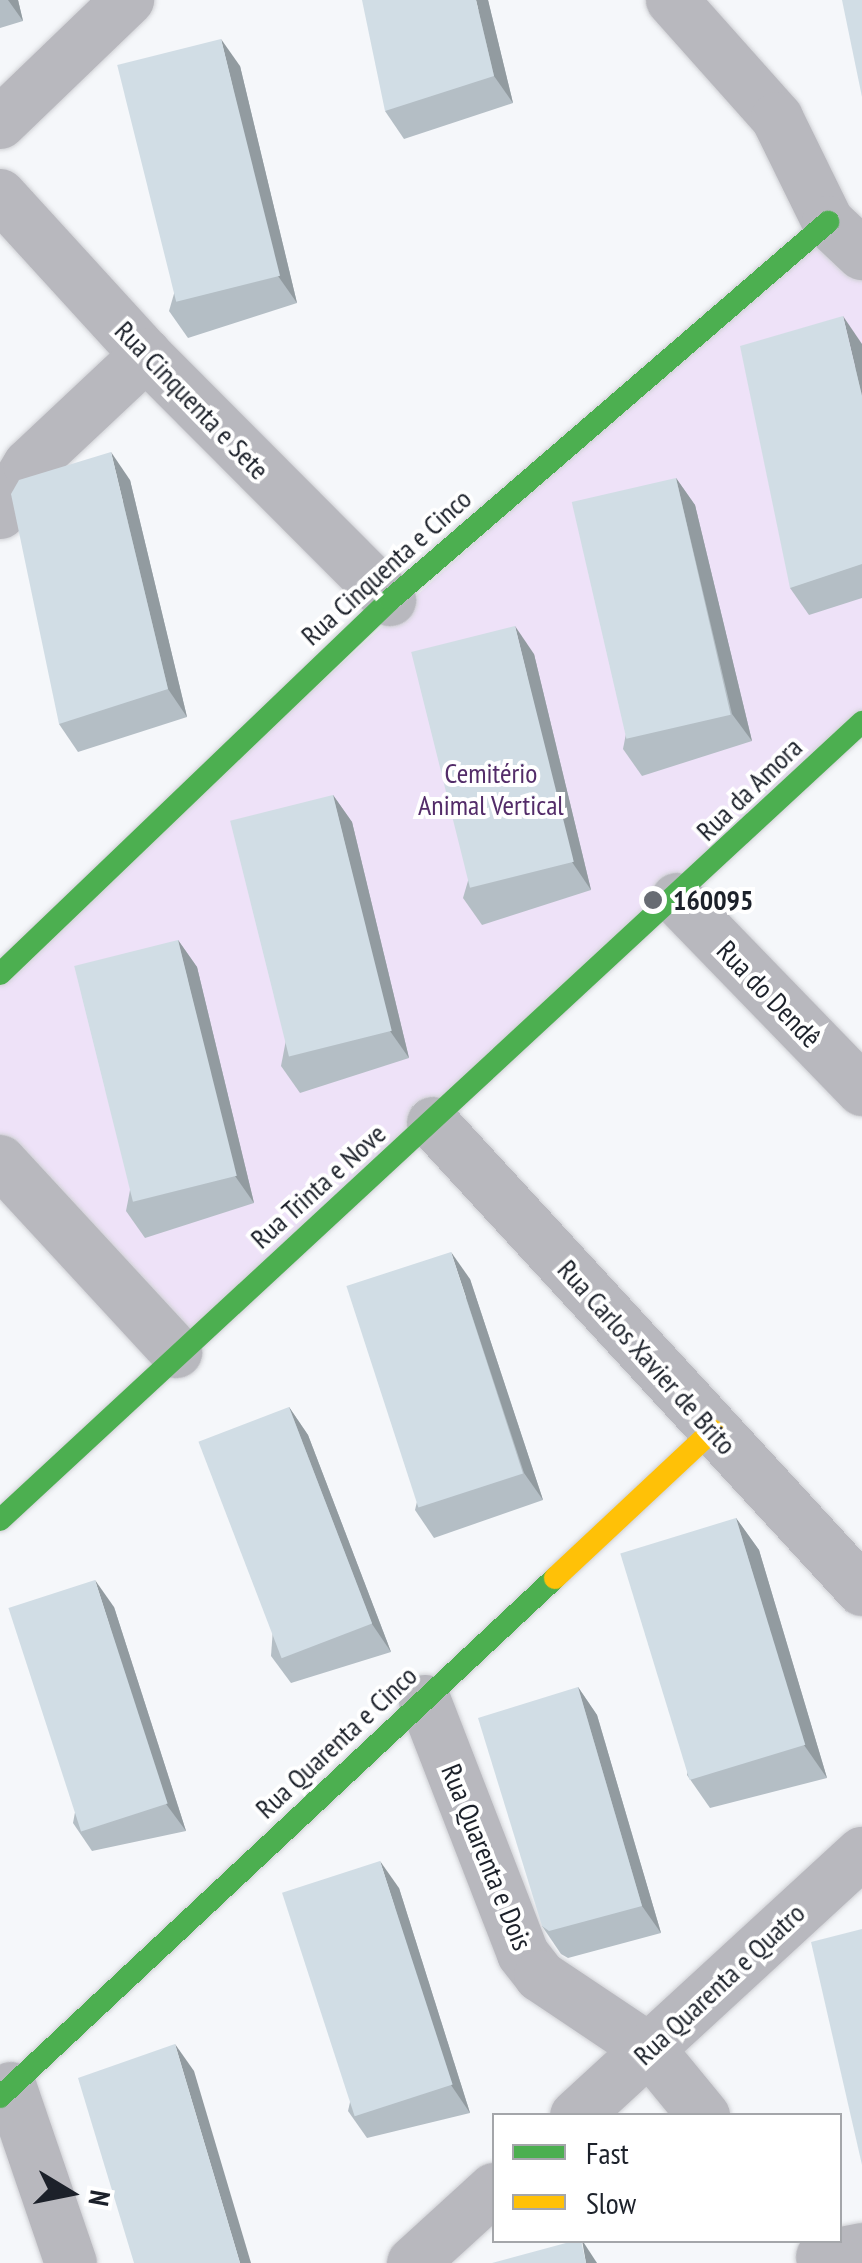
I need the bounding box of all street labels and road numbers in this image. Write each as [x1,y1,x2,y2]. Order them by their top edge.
street label: Rua Cinquenta e Sete [108,314,276,486]
street label: Rua Cinquenta e Cinco [294,482,478,652]
street label: Rua da Amora [689,730,809,848]
street label: Rua do Dendê [710,934,828,1054]
street label: Rua Trinta e Nove [243,1116,393,1256]
street label: Rua Carlos Xavier de Brito [551,1253,743,1461]
street label: Rua Quarenta e Cinco [248,1659,424,1825]
street label: Rua Quarenta e Dois [434,1759,540,1955]
street label: Rua Quarenta e Quatro [627,1896,811,2072]

